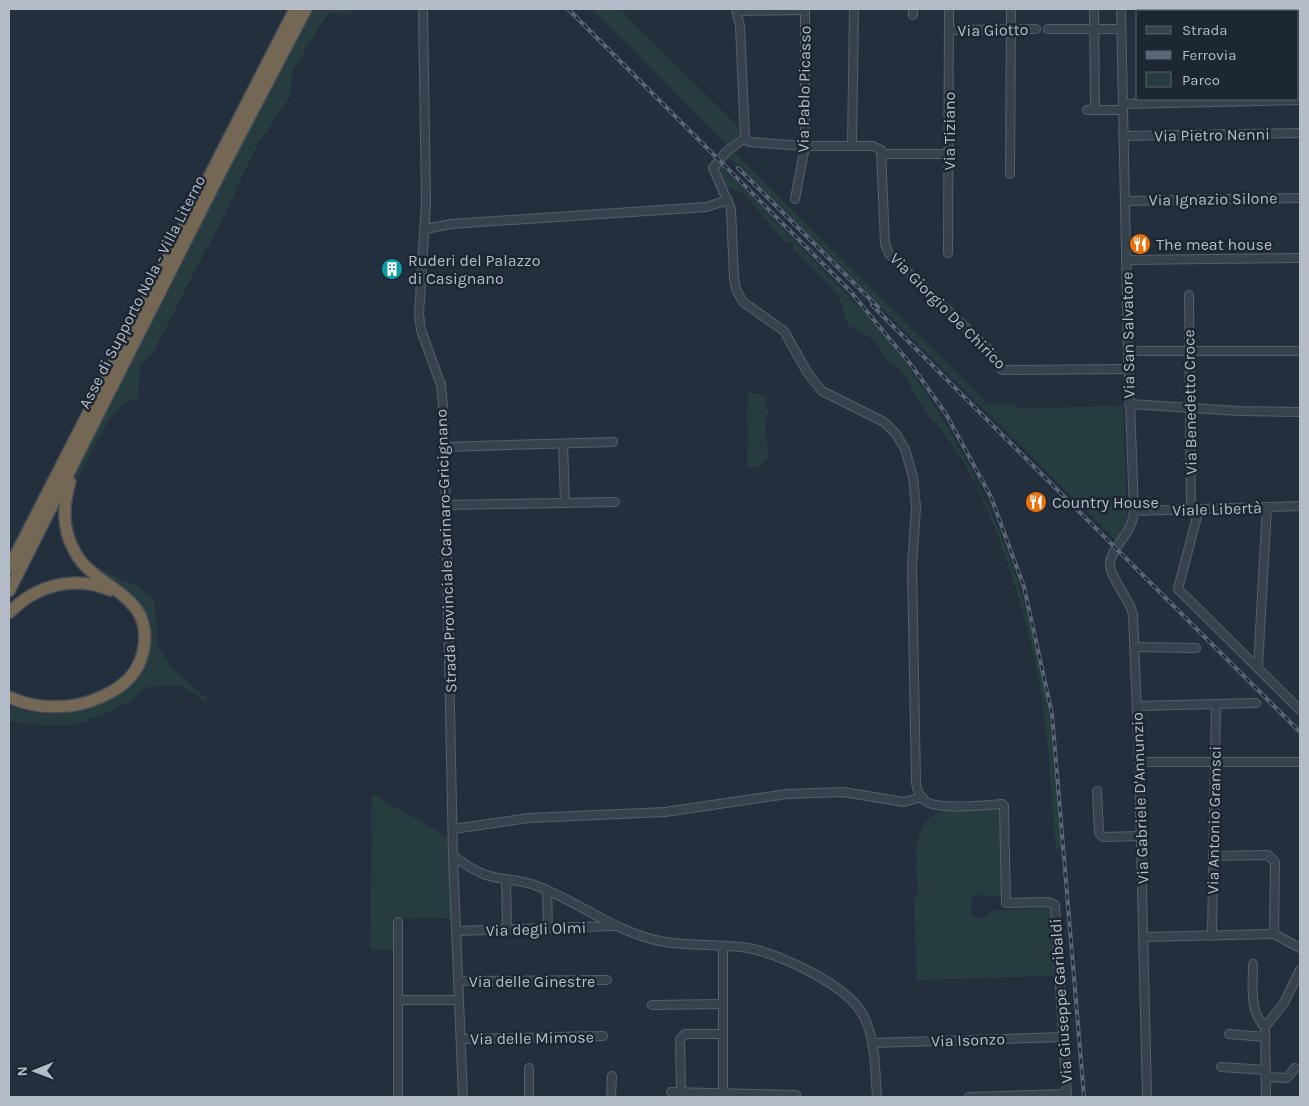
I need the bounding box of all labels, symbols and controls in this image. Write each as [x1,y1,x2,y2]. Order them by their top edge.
legend [1136,10,1299,100]
street label: Via Giotto [957,20,1029,40]
text: Strada [1182,21,1228,39]
street label: Via Pablo Picasso [793,25,815,153]
text: Ferrovia [1182,46,1236,64]
text: Parco [1182,71,1220,89]
street label: Via Tiziano [940,92,959,170]
street label: Via Pietro Nenni [1154,124,1270,146]
street label: Asse di Supporto Nola - Villa Literno [75,172,209,412]
street label: Via Ignazio Silone [1148,188,1278,210]
restaurant icon: The meat house [1128,232,1152,256]
place label: The meat house [1156,235,1272,254]
street label: Via Giorgio De Chirico [886,249,1010,373]
place label: Ruderi del Palazzo di Casignano [408,251,540,288]
building icon: Ruderi del Palazzo di Casignano [380,257,404,281]
street label: Via San Salvatore [1117,271,1139,399]
street label: Via Benedetto Croce [1179,329,1201,475]
street label: Strada Provinciale Carinaro-Gricignano [432,409,460,693]
restaurant icon: Country House [1024,490,1048,514]
place label: Country House [1052,493,1159,512]
street label: Viale Libertà [1172,498,1262,520]
street label: Via Gabriele D'Annunzio [1128,712,1152,884]
street label: Via Antonio Gramsci [1203,746,1225,894]
street label: Via degli Olmi [485,918,587,940]
street label: Via Giuseppe Garibaldi [1046,918,1076,1084]
street label: Via delle Ginestre [469,972,595,991]
street label: Via delle Mimose [470,1027,594,1049]
street label: Via Isonzo [931,1029,1005,1051]
north arrow [10,1046,60,1096]
text: N [14,1066,31,1076]

